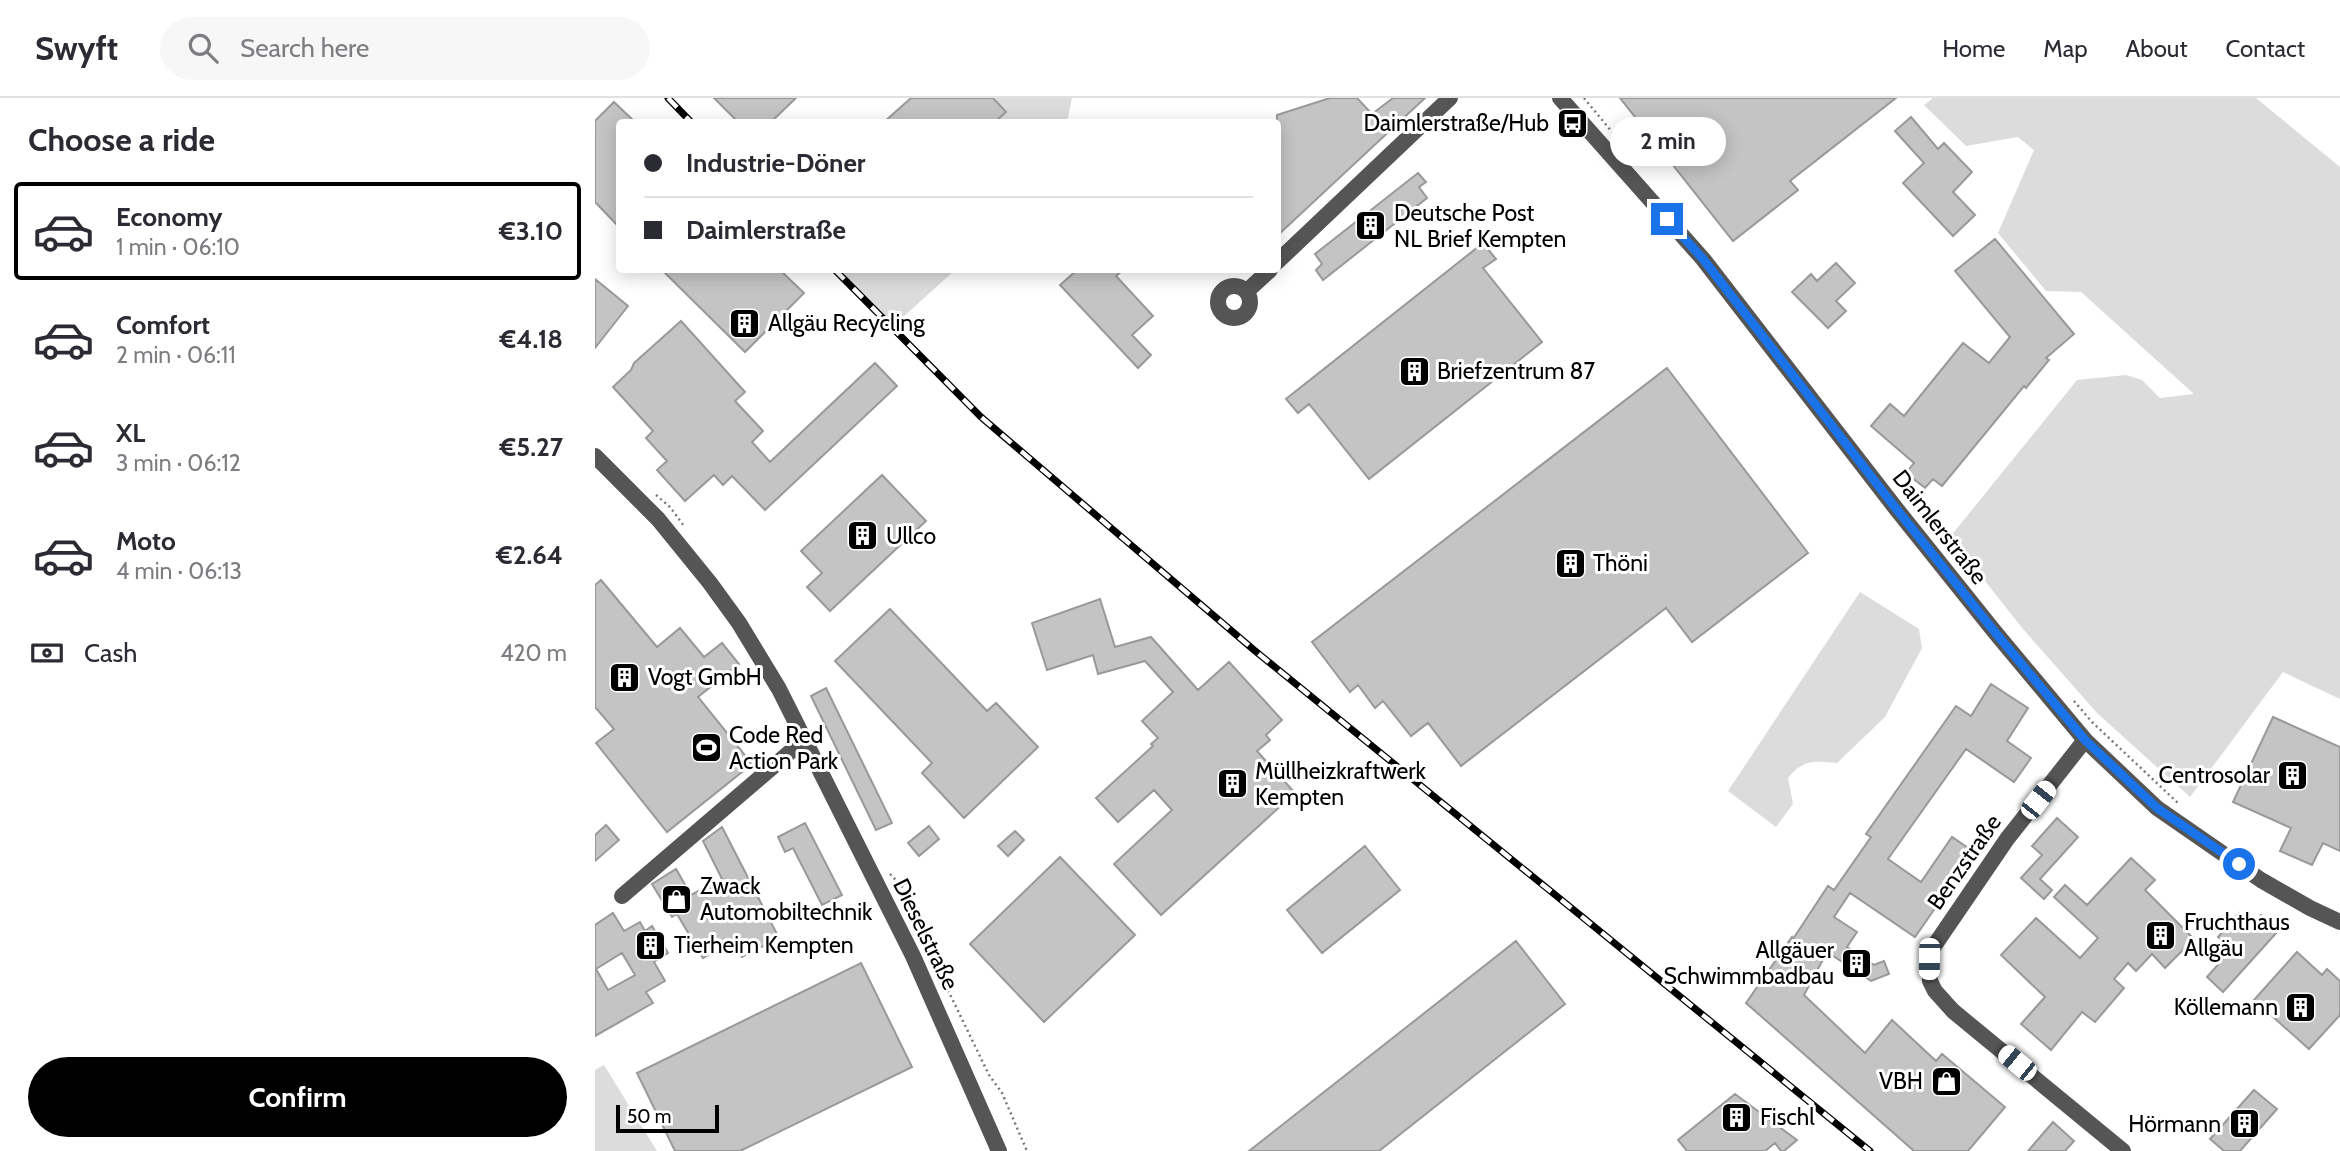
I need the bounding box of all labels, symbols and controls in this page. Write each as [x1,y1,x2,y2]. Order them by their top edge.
search box [160,17,650,80]
text: Swyft [35,28,118,68]
icon: search [184,29,222,67]
text: Search here [240,32,369,64]
text: Home [1942,34,2005,63]
text: Map [2043,34,2088,63]
text: About [2126,34,2188,63]
text: Contact [2226,34,2305,63]
bus stop icon: Daimlerstraße/Hub [1555,106,1589,140]
place label: Daimlerstraße/Hub [1363,109,1549,137]
callout: 2 min [1609,117,1725,166]
text: Choose a ride [28,120,215,159]
text: 2 min [1640,127,1696,155]
text: Industrie-Döner [686,147,865,179]
place label: Deutsche Post NL Brief Kempten [1394,199,1566,253]
icon: car [32,200,95,263]
text: Economy [116,201,222,233]
route end [1651,203,1683,235]
building icon: Deutsche Post NL Brief Kempten [1354,209,1388,243]
text: Daimlerstraße [686,214,846,246]
text: €3.10 [499,215,563,247]
text: 1 min · 06:10 [116,233,240,261]
building icon: Allgäu Recycling [728,306,762,340]
icon: car [32,308,95,371]
text: Comfort [116,309,210,341]
place label: Allgäu Recycling [768,309,925,337]
text: €4.18 [500,323,563,355]
text: 2 min · 06:11 [116,341,236,369]
building icon: Briefzentrum 87 [1397,354,1431,388]
place label: Briefzentrum 87 [1437,357,1596,385]
icon: car [32,416,95,479]
text: XL [116,417,145,449]
text: €5.27 [500,431,563,463]
text: 3 min · 06:12 [116,449,241,477]
street label: Daimlerstraße [1887,464,1993,590]
building icon: Ullco [846,519,880,553]
place label: Ullco [886,522,936,550]
icon: car [32,524,95,587]
text: Moto [116,525,176,557]
text: €2.64 [496,539,563,571]
building icon: Thöni [1553,546,1587,580]
place label: Thöni [1593,549,1648,577]
text: 4 min · 06:13 [116,557,242,585]
icon: cash [28,634,66,672]
text: Cash [84,637,137,669]
text: 420 m [500,639,567,667]
building icon: Vogt GmbH [608,660,642,694]
place label: Vogt GmbH [648,663,762,691]
place label: Code Red Action Park [729,721,839,775]
sports icon: Code Red Action Park [689,731,723,765]
place label: Müllheizkraftwerk Kempten [1255,757,1427,811]
building icon: Centrosolar [2276,758,2310,792]
place label: Centrosolar [2158,761,2271,789]
building icon: Müllheizkraftwerk Kempten [1215,767,1249,801]
car [2017,777,2060,823]
street label: Benzstraße [1921,809,2007,915]
route start [2223,848,2255,880]
place label: Zwack Automobiltechnik [700,872,873,926]
street label: Dieselstraße [887,874,965,994]
shop icon: Zwack Automobiltechnik [660,882,694,916]
place label: Fruchthaus Allgäu [2184,908,2290,962]
building icon: Fruchthaus Allgäu [2144,918,2178,952]
building icon: Tierheim Kempten [634,928,668,962]
place label: Tierheim Kempten [674,931,854,959]
place label: Allgäuer Schwimmbadbau [1664,936,1835,990]
car [1919,938,1940,980]
building icon: Allgäuer Schwimmbadbau [1840,946,1874,980]
building icon: Köllemann [2284,990,2318,1024]
place label: Köllemann [2174,993,2278,1021]
car [1995,1042,2040,1084]
button: Confirm [28,1057,567,1137]
shop icon: VBH [1929,1064,1963,1098]
place label: VBH [1879,1067,1923,1095]
building icon: Fischl [1720,1100,1754,1134]
scale bar [616,1102,719,1134]
place label: Fischl [1760,1103,1815,1131]
text: 50 m [627,1105,671,1128]
building icon: Hörmann [2227,1107,2261,1141]
place label: Hörmann [2128,1110,2221,1138]

